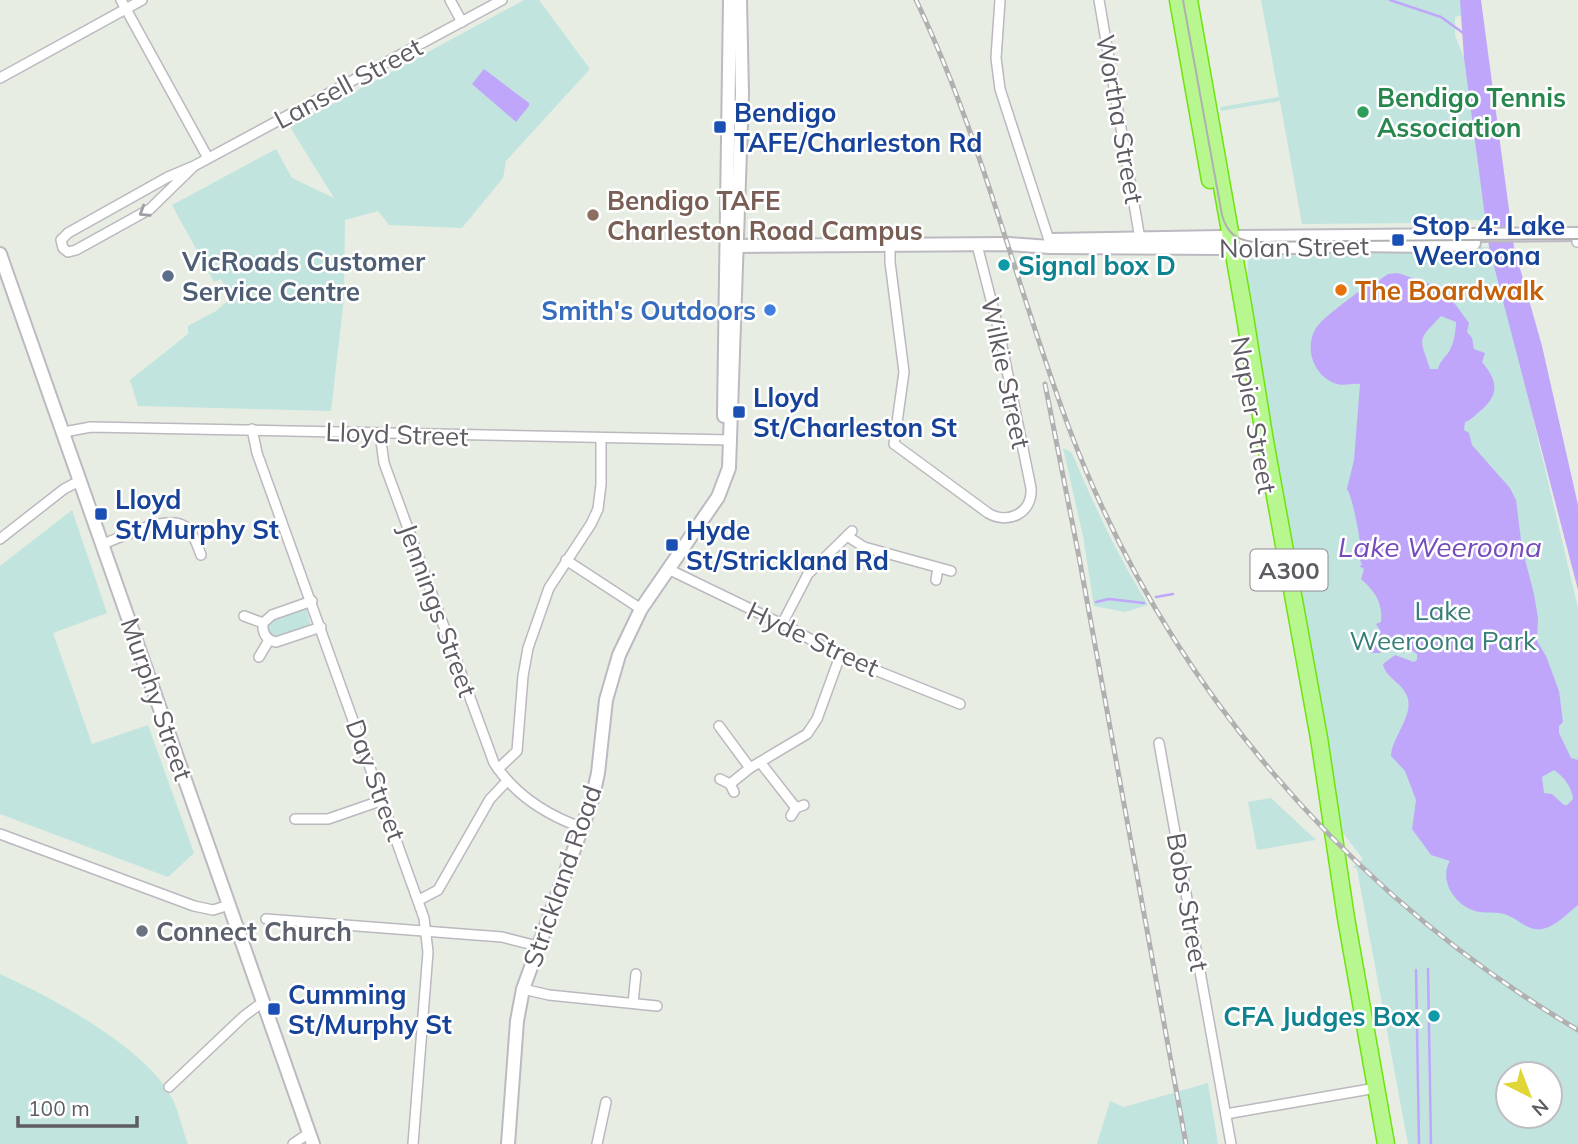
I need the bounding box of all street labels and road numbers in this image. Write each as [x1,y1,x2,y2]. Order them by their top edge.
street label: Lansell Street [268,30,428,136]
street label: Wortha Street [1089,32,1151,206]
street label: Nolan Street [1219,229,1369,265]
street label: Wilkie Street [974,294,1038,452]
street label: Napier Street [1224,334,1284,496]
street label: Lloyd Street [325,415,469,453]
street label: Jennings Street [391,519,485,701]
road number: A300 [1250,550,1328,590]
street label: Hyde Street [742,594,884,684]
street label: Murphy Street [114,613,200,785]
street label: Day Street [339,715,413,845]
street label: Strickland Road [515,781,609,971]
street label: Bobs Street [1160,830,1216,974]

